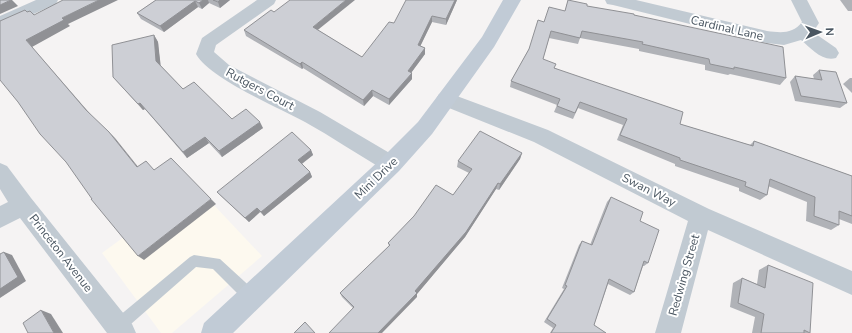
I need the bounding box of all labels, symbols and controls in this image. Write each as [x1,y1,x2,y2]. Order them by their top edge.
street label: Cardinal Lane [689,12,765,44]
north arrow [800,12,840,52]
text: N [822,27,837,36]
street label: Rutgers Court [223,64,298,114]
street label: Mini Drive [351,153,401,203]
street label: Swan Way [619,170,679,211]
street label: Princeton Avenue [26,211,96,295]
street label: Redwing Street [665,232,703,317]

